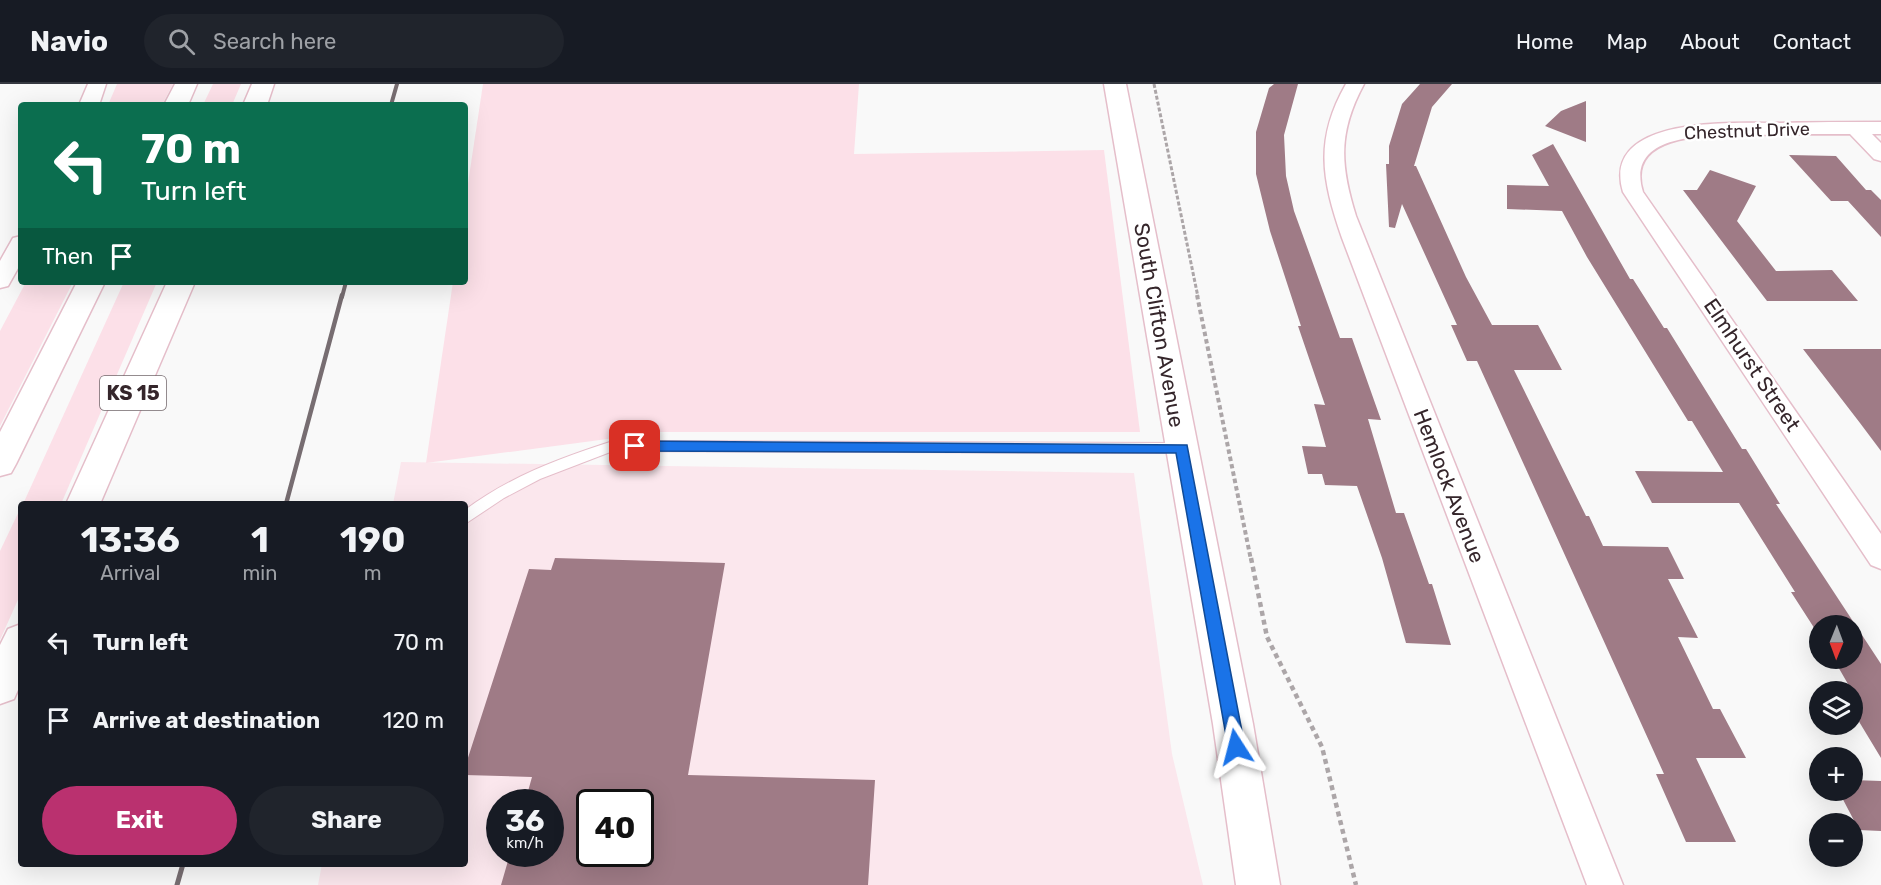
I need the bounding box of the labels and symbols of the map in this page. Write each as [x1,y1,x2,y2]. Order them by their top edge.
street label: Chestnut Drive [1684,118,1810,144]
street label: South Clifton Avenue [1129,221,1190,429]
street label: Elmhurst Street [1699,294,1806,436]
road number: KS 15 [100,376,166,410]
street label: Hemlock Avenue [1409,405,1490,566]
pin [609,420,660,471]
north arrow [1809,615,1863,669]
position arrow [1204,715,1268,779]
speed limit sign: 40 [576,789,654,867]

